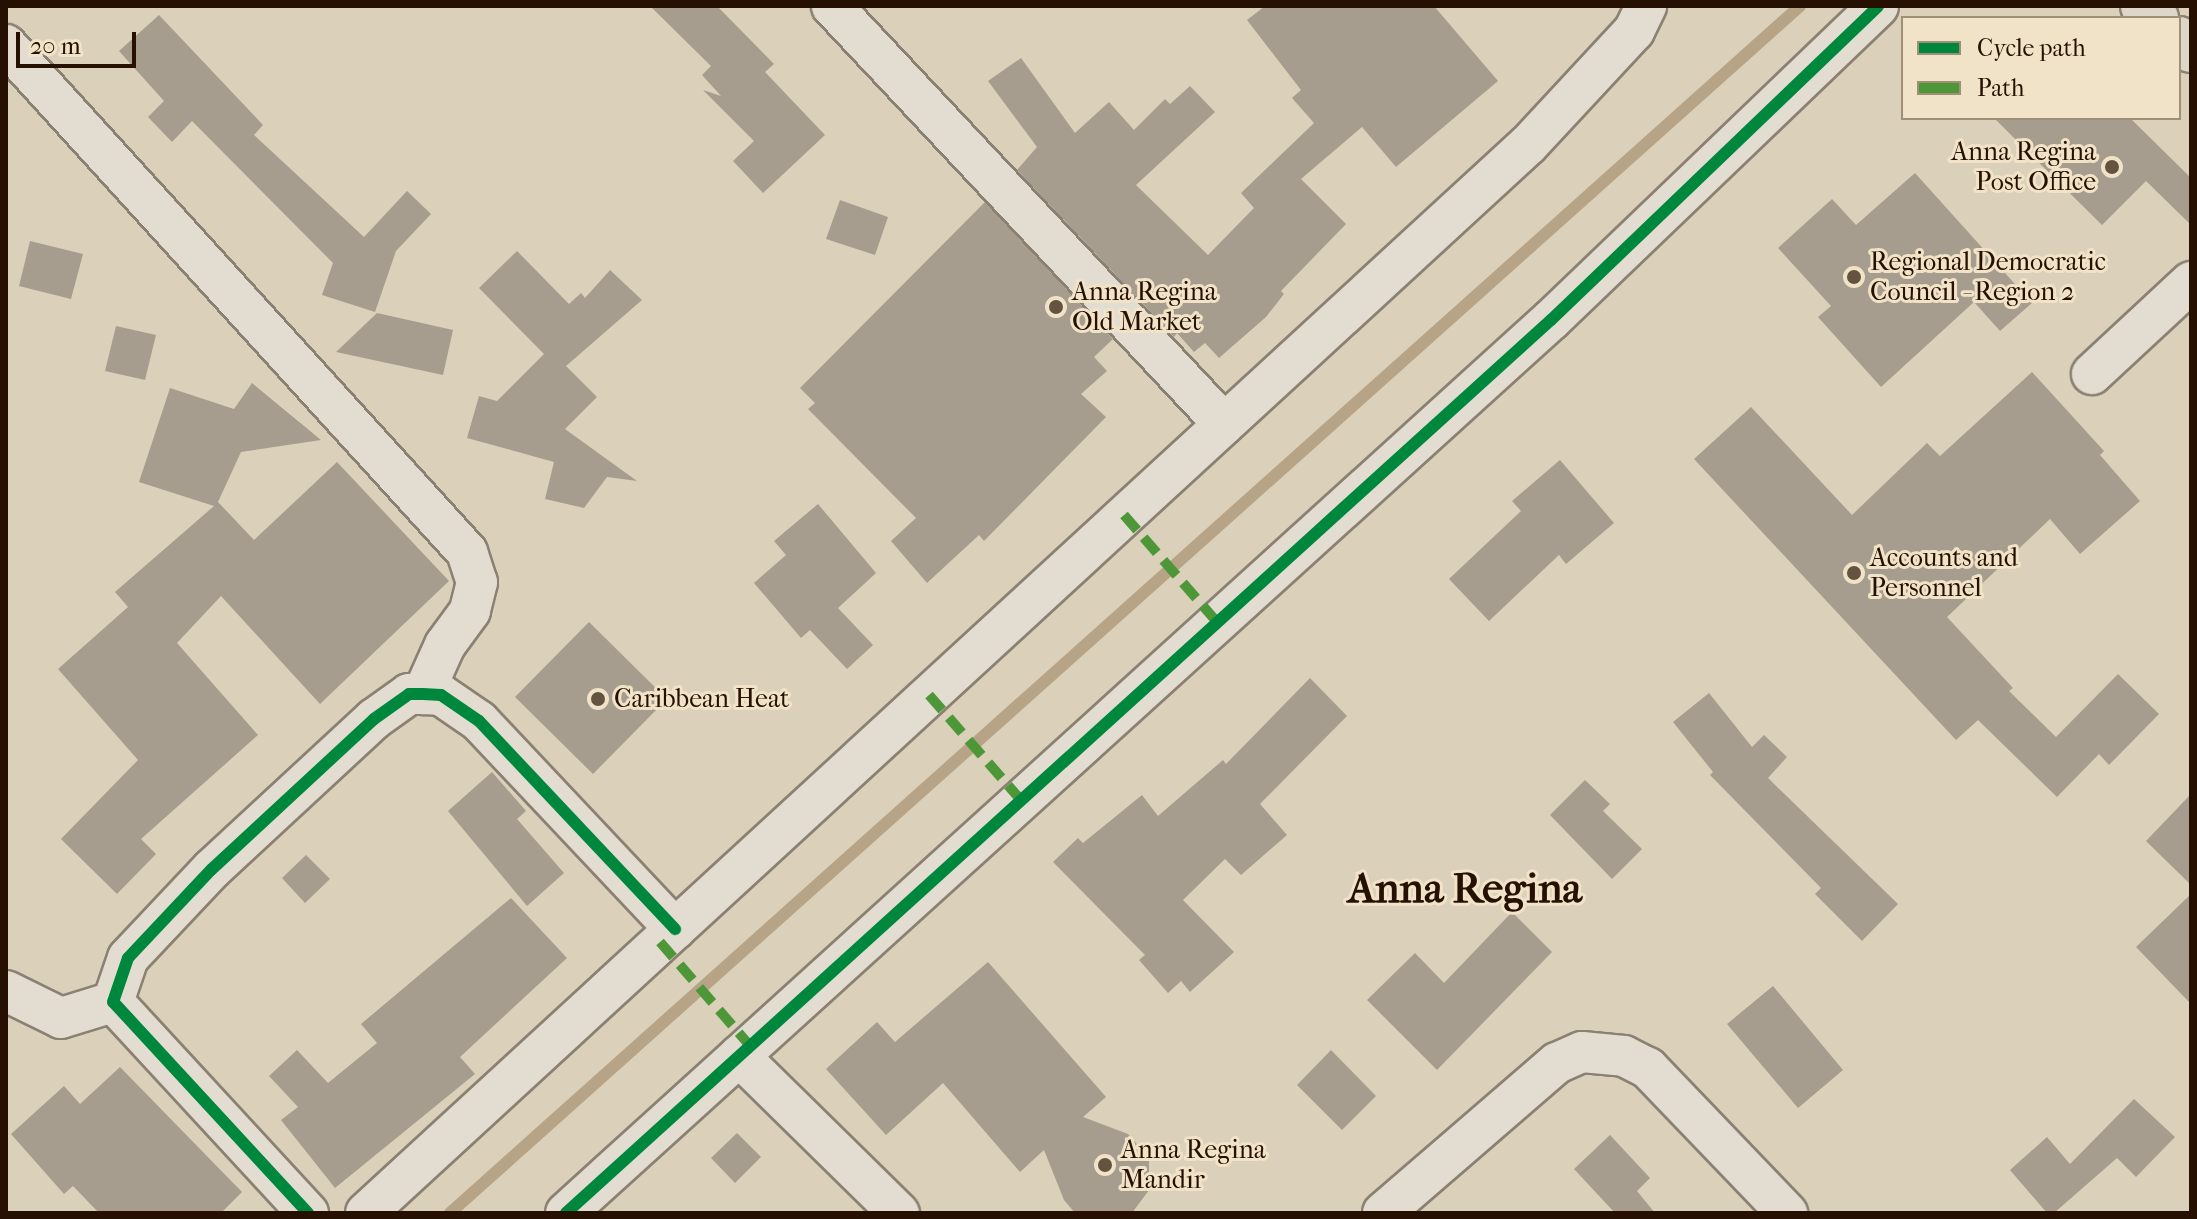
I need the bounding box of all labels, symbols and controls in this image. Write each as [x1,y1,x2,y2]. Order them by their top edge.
scale bar [20,16,140,66]
legend [1901,16,2181,120]
text: 20 m [30,32,81,60]
text: Cycle path [1977,34,2086,62]
text: Path [1977,74,2024,102]
place label: Anna Regina Post Office [1951,136,2096,198]
marker: Anna Regina Post Office [2103,158,2121,176]
place label: Regional Democratic Council - Region 2 [1870,246,2106,308]
marker: Regional Democratic Council - Region 2 [1845,268,1863,286]
place label: Anna Regina Old Market [1072,276,1217,338]
marker: Anna Regina Old Market [1047,298,1065,316]
place label: Accounts and Personnel [1870,542,2018,604]
marker: Accounts and Personnel [1845,564,1863,582]
place label: Caribbean Heat [614,683,789,715]
marker: Caribbean Heat [589,690,607,708]
district label: Anna Regina [1348,864,1582,914]
place label: Anna Regina Mandir [1121,1134,1266,1196]
marker: Anna Regina Mandir [1096,1156,1114,1174]

